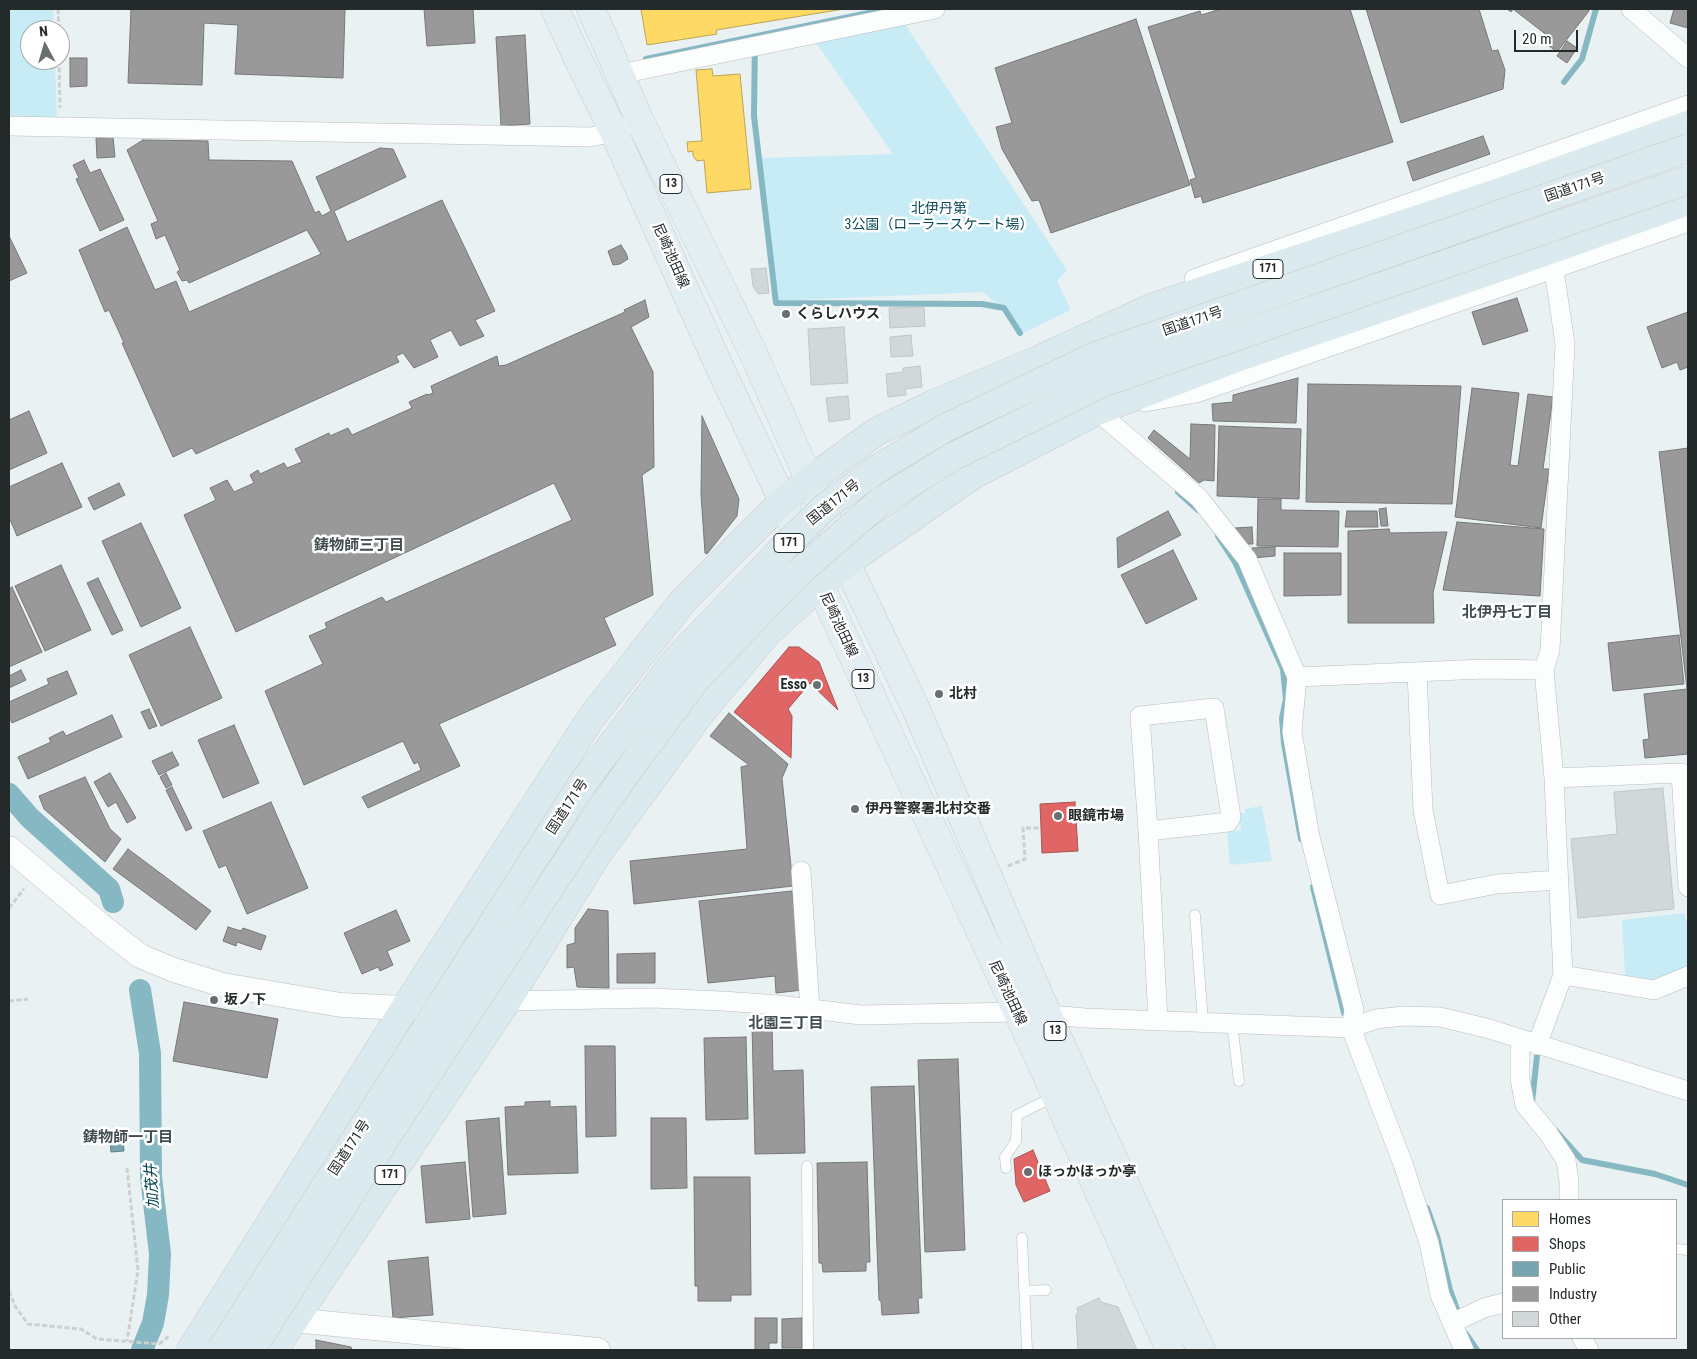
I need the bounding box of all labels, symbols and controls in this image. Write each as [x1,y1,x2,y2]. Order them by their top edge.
north arrow [20,20,70,70]
scale bar [1517,20,1581,52]
text: N [38,23,49,39]
text: 20 m [1522,30,1552,48]
street label: 国道171号 [1543,170,1607,206]
road number: 13 [660,174,682,193]
park label: 北伊丹第 3公園（ローラースケート場） [845,201,1033,233]
street label: 尼崎池田線 [648,221,692,291]
road number: 171 [1253,260,1283,278]
street label: 国道171号 [1161,304,1225,340]
place label: くらしハウス [796,306,880,322]
marker: くらしハウス [780,308,792,320]
street label: 国道171号 [804,477,864,529]
road number: 171 [774,534,804,552]
district label: 鋳物師三丁目 [314,537,404,555]
street label: 尼崎池田線 [816,590,860,660]
district label: 北伊丹七丁目 [1462,604,1552,622]
road number: 13 [852,670,874,689]
place label: Esso [780,677,807,693]
marker: Esso [811,679,823,691]
place label: 北村 [949,686,977,702]
marker: 北村 [933,688,945,700]
street label: 国道171号 [544,776,592,838]
place label: 伊丹警察署北村交番 [865,801,991,817]
marker: 伊丹警察署北村交番 [849,803,861,815]
place label: 眼鏡市場 [1068,808,1124,824]
marker: 眼鏡市場 [1052,810,1064,822]
street label: 尼崎池田線 [985,958,1029,1028]
place label: 坂ノ下 [224,992,266,1008]
marker: 坂ノ下 [208,994,220,1006]
district label: 北園三丁目 [749,1015,823,1033]
road number: 13 [1044,1021,1066,1040]
street label: 国道171号 [326,1117,374,1179]
district label: 鋳物師一丁目 [83,1129,173,1147]
water label: 加茂井 [142,1163,164,1209]
place label: ほっかほっか亭 [1038,1164,1136,1180]
road number: 171 [375,1166,405,1184]
marker: ほっかほっか亭 [1022,1166,1034,1178]
legend [1502,1199,1677,1339]
text: Homes [1549,1210,1591,1228]
text: Shops [1549,1235,1586,1253]
text: Public [1549,1260,1586,1278]
text: Industry [1549,1285,1597,1303]
text: Other [1549,1310,1581,1328]

